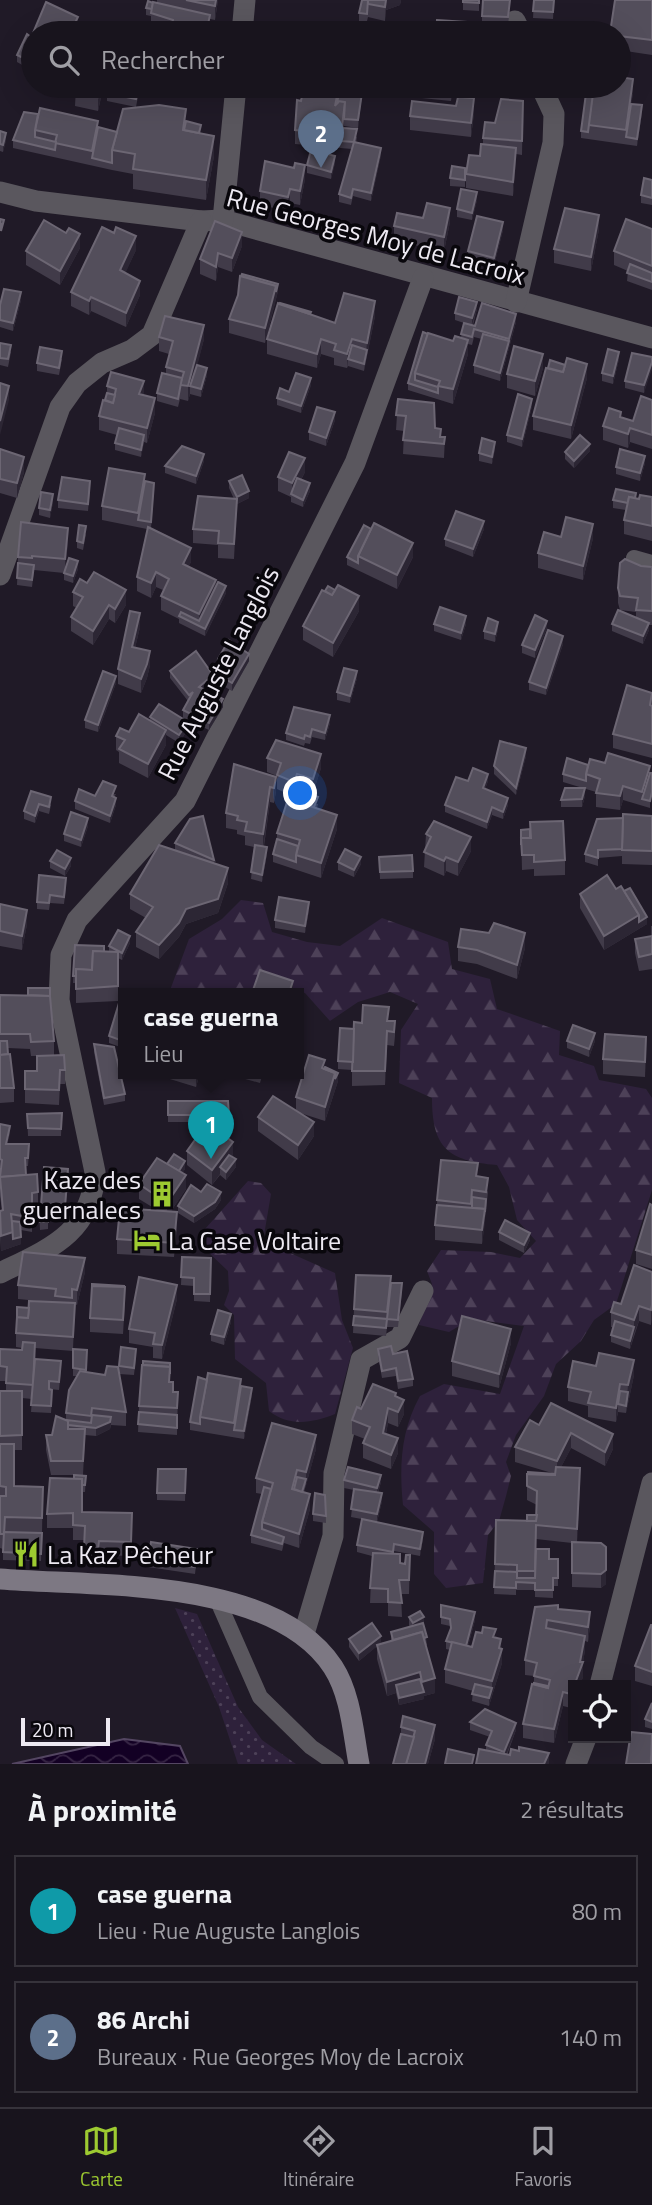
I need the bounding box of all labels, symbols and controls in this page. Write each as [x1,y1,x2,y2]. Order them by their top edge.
search box [21,21,631,98]
text: Rechercher [101,40,225,79]
icon: search [45,41,83,79]
pin: 2 [298,110,344,168]
street label: Rue Georges Moy de Lacroix [223,177,530,295]
street label: Rue Auguste Langlois [147,559,289,787]
your location [283,776,317,810]
popup [118,988,304,1079]
text: case guerna [144,997,279,1036]
text: Lieu [144,1036,183,1071]
pin: 1 [188,1101,234,1159]
place label: Kaze des guernalecs [22,1160,141,1229]
building icon: Kaze des guernalecs [147,1179,177,1209]
place label: La Case Voltaire [168,1221,341,1260]
hotel icon: La Case Voltaire [132,1225,162,1255]
place label: La Kaz Pêcheur [47,1535,213,1574]
restaurant icon: La Kaz Pêcheur [11,1539,41,1569]
map controls [568,1680,631,1743]
button: locate [568,1680,631,1743]
scale bar [21,1715,110,1747]
text: 20 m [32,1715,73,1744]
text: À proximité [28,1787,177,1833]
text: 2 résultats [520,1792,624,1827]
text: case guerna [97,1874,232,1913]
text: 1 [47,1894,59,1929]
text: 80 m [572,1894,622,1929]
text: Lieu · Rue Auguste Langlois [97,1913,360,1948]
text: 86 Archi [97,2000,190,2039]
text: 2 [47,2020,59,2055]
text: 140 m [559,2020,622,2055]
text: Bureaux · Rue Georges Moy de Lacroix [97,2039,464,2074]
tab: Carte [80,2122,123,2193]
tab: Itinéraire [283,2122,354,2193]
tab: Favoris [515,2122,572,2193]

